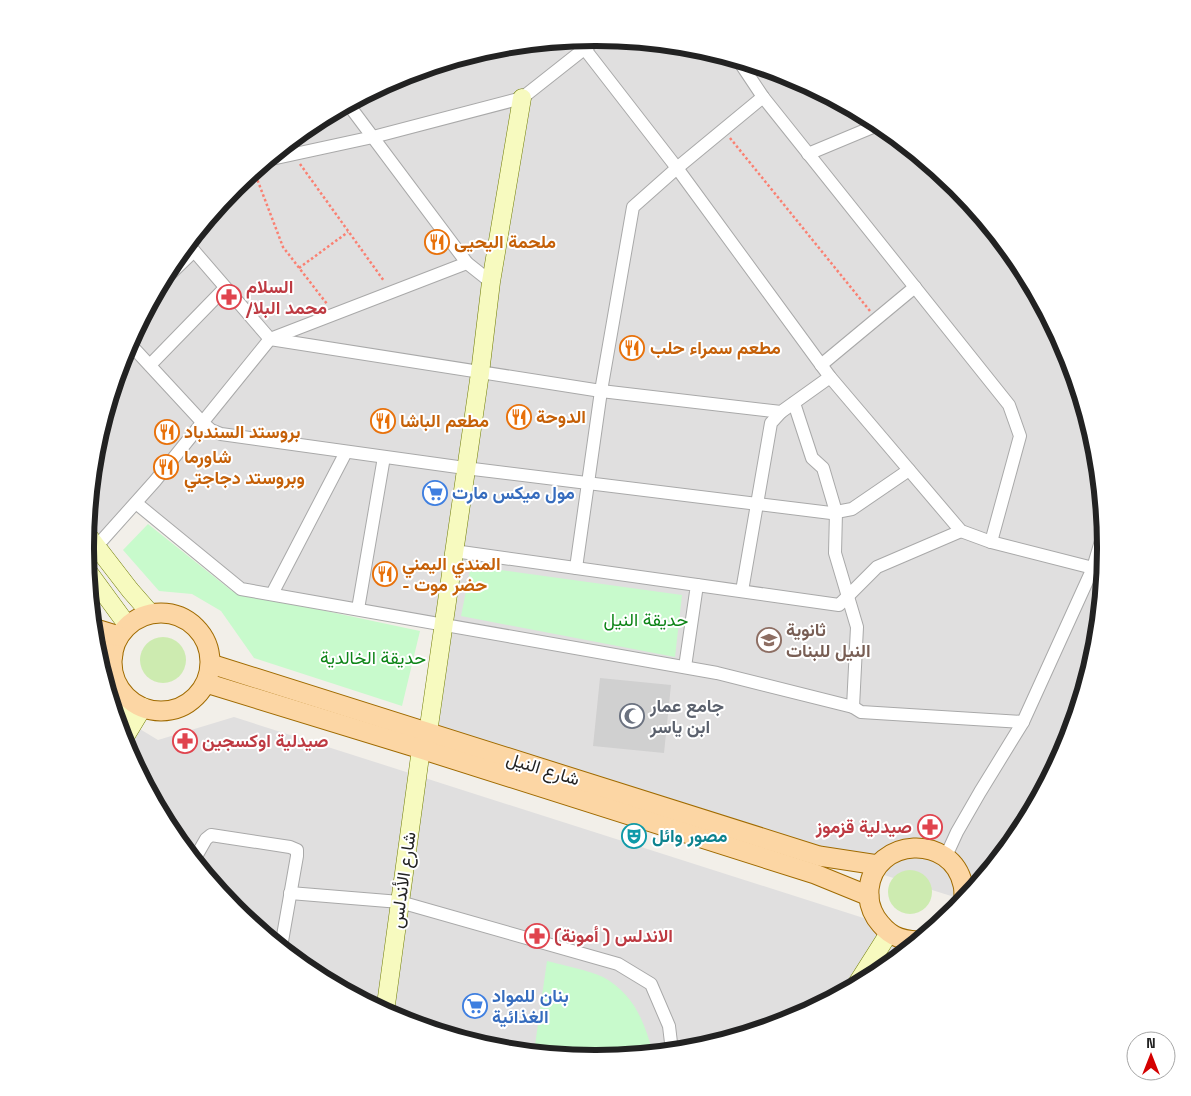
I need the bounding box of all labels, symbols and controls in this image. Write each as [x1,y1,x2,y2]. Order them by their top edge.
restaurant icon: ملحمة اليحيى [424,229,450,255]
place label: ملحمة اليحيى [454,230,556,253]
place label: السلام /محمد البلا [245,275,327,319]
pharmacy icon: السلام /محمد البلا [216,284,242,310]
restaurant icon: مطعم سمراء حلب [619,335,645,361]
place label: مطعم سمراء حلب [650,336,781,360]
restaurant icon: الدوحة [506,404,532,430]
place label: الدوحة [536,405,586,428]
restaurant icon: مطعم الباشا [370,408,396,434]
place label: مطعم الباشا [400,409,489,433]
restaurant icon: بروستد السندباد [154,419,180,445]
place label: بروستد السندباد [184,420,300,443]
place label: شاورما وبروستد دجاجتي [184,445,305,493]
restaurant icon: شاورما وبروستد دجاجتي [153,454,179,480]
supermarket icon: مول ميكس مارت [422,480,448,506]
place label: مول ميكس مارت [452,481,575,504]
place label: المندي اليمني - حضر موت [402,552,501,596]
restaurant icon: المندي اليمني - حضر موت [372,561,398,587]
park label: حديقة النيل [604,608,688,631]
place label: ثانوية النيل للبنات [786,618,871,662]
school or university icon: ثانوية النيل للبنات [756,627,782,653]
park label: حديقة الخالدية [320,646,426,669]
place label: جامع عمار ابن ياسر [649,694,724,738]
mosque icon: جامع عمار ابن ياسر [619,703,645,729]
pharmacy icon: صيدلية اوكسجين [172,728,198,754]
place label: صيدلية اوكسجين [202,729,329,752]
street label: شارع النيل [503,746,583,792]
pharmacy icon: صيدلية قزموز [917,814,943,840]
place label: صيدلية قزموز [815,815,912,838]
theatre icon: مصور وائل [621,823,647,849]
place label: مصور وائل [652,824,728,847]
street label: شارع الأندلس [384,830,422,930]
pharmacy icon: الاندلس ( أمونة) [524,923,550,949]
place label: الاندلس ( أمونة) [554,924,673,947]
place label: بنان للمواد الغذائية [492,984,569,1028]
supermarket icon: بنان للمواد الغذائية [462,993,488,1019]
north arrow [1126,1031,1176,1081]
text: N [1146,1034,1156,1052]

